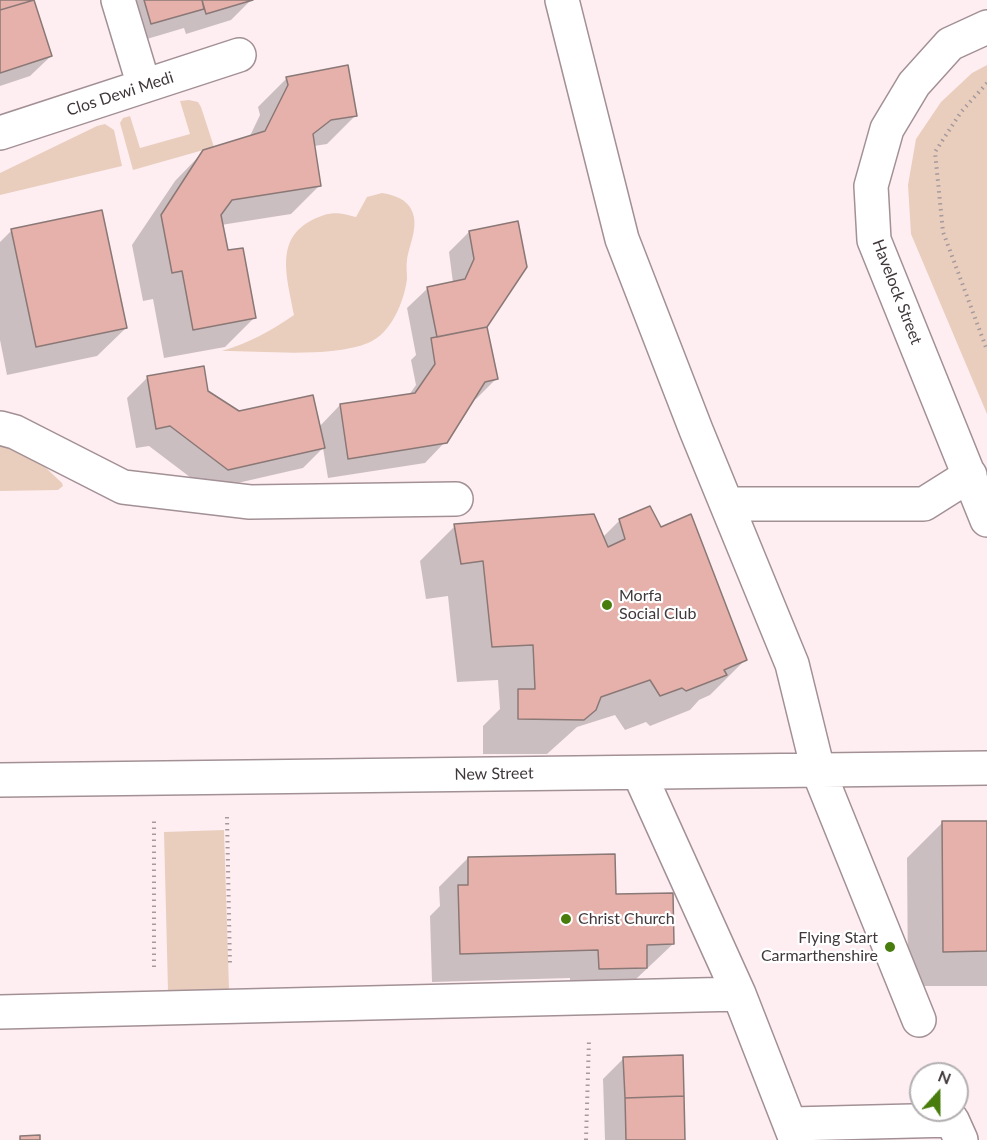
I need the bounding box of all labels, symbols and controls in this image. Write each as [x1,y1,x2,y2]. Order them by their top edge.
street label: Clos Dewi Medi [64,68,176,120]
street label: Havelock Street [868,237,926,347]
place label: Morfa Social Club [619,586,696,624]
marker: Morfa Social Club [600,598,614,612]
street label: New Street [454,764,534,784]
place label: Christ Church [578,909,675,929]
marker: Christ Church [559,912,573,926]
place label: Flying Start Carmarthenshire [761,928,878,966]
marker: Flying Start Carmarthenshire [883,940,897,954]
north arrow [909,1062,969,1122]
text: N [936,1066,954,1088]

